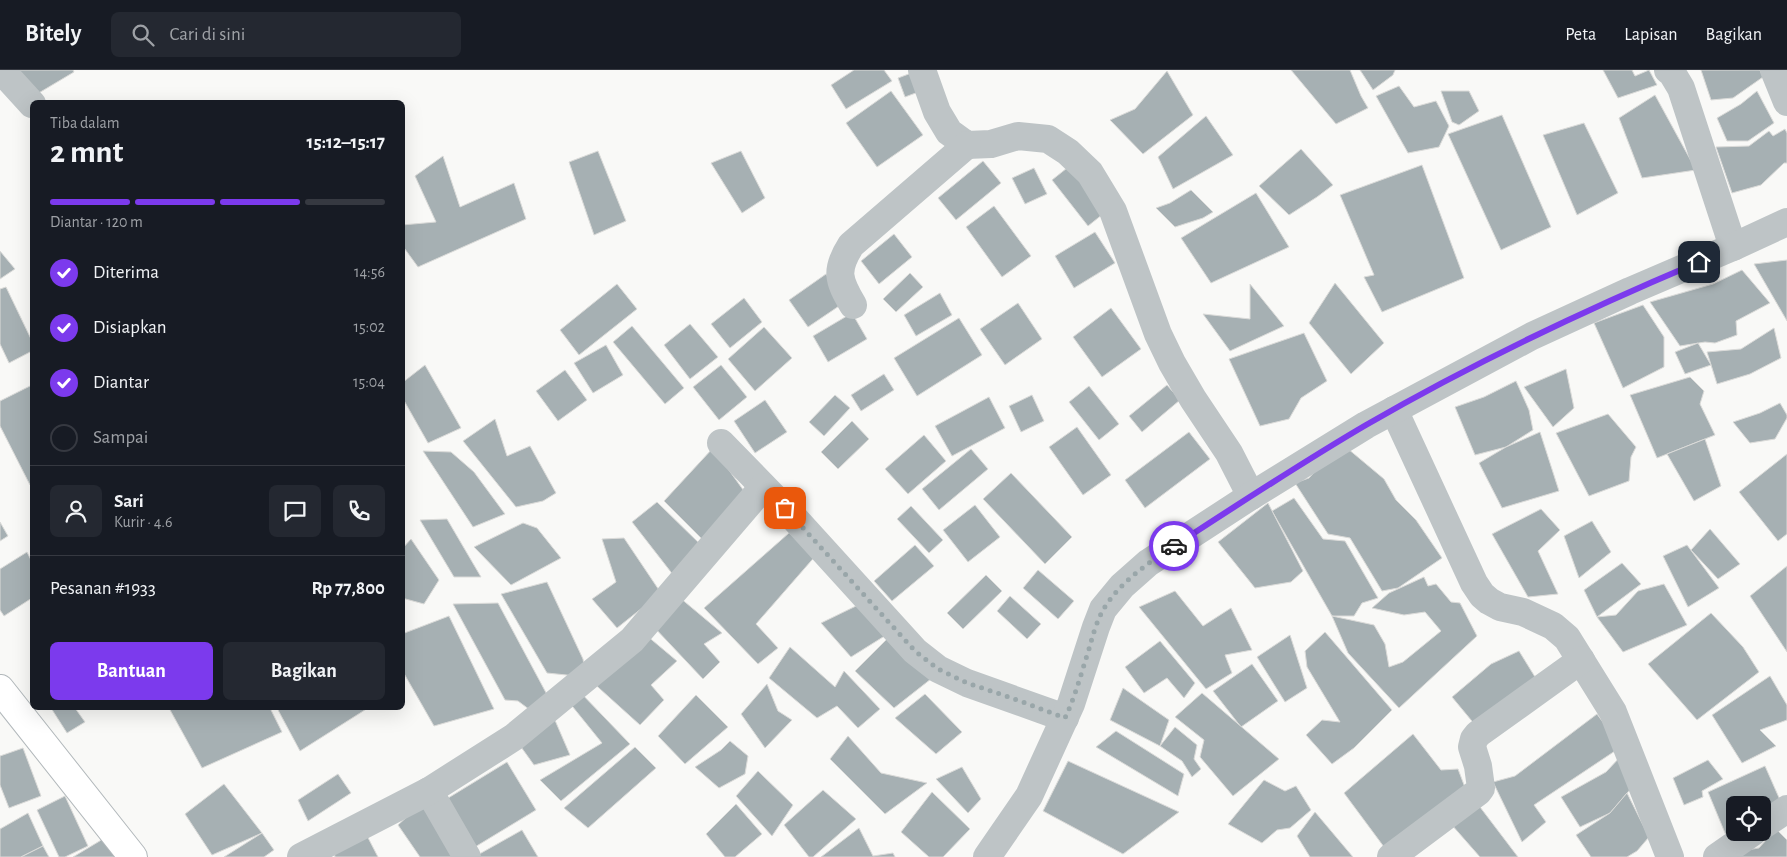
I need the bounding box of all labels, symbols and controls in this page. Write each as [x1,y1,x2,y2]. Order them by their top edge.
search box [111,12,461,57]
icon: search [129,21,157,49]
text: Bitely [25,22,81,46]
text: Cari di sini [169,25,245,44]
text: Peta [1565,26,1596,44]
text: Lapisan [1624,26,1678,44]
text: Bagikan [1706,26,1762,44]
text: Tiba dalam [50,115,120,131]
text: 15:12–15:17 [307,133,385,152]
text: 2 mnt [50,136,123,168]
text: Diantar · 120 m [50,214,143,230]
pin [1678,241,1720,283]
icon: home [1685,248,1713,276]
icon: check [50,259,78,287]
text: Diterima [93,263,159,282]
text: 14:56 [354,264,385,280]
icon: check [50,314,78,342]
text: Disiapkan [93,318,167,337]
text: 15:02 [353,319,385,335]
icon: check [50,369,78,397]
text: Diantar [93,373,149,392]
text: 15:04 [353,374,385,390]
text: Sampai [93,428,148,447]
button: person [50,485,102,537]
button: chat [269,485,321,537]
button: phone [333,485,385,537]
pin [764,487,806,529]
text: Sari [114,492,144,511]
icon: bag [771,494,799,522]
text: Kurir · 4.6 [114,514,173,530]
courier [1149,521,1199,571]
icon: car [1160,532,1188,560]
text: Pesanan #1933 [50,579,156,598]
text: Rp 77,800 [312,579,385,598]
button: Bantuan [50,642,213,700]
button: Bagikan [223,642,385,700]
map controls [1726,796,1771,841]
button: locate [1726,796,1771,841]

